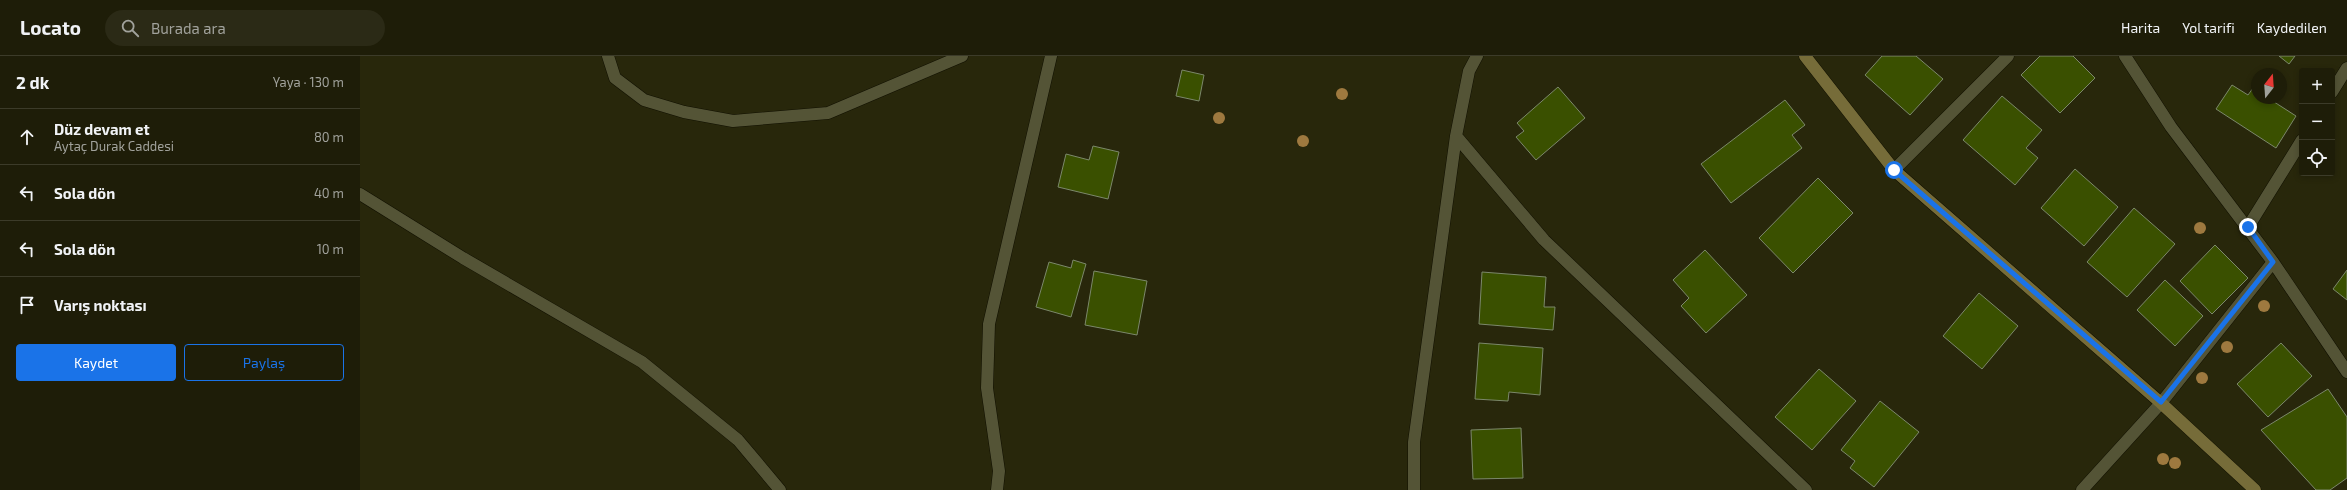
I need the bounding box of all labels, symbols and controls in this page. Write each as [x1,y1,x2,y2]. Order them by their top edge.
search box [105,10,385,46]
text: Locato [20,16,81,39]
icon: search [119,17,141,39]
text: Burada ara [151,19,226,37]
text: Harita [2121,19,2160,36]
text: Yol tarifi [2182,19,2235,36]
text: Kaydedilen [2257,19,2327,36]
north arrow [2251,68,2287,104]
map controls [2299,68,2335,176]
button: + [2299,68,2335,104]
text: 2 dk [16,72,49,92]
text: Yaya · 130 m [273,74,344,90]
button: − [2299,104,2335,140]
text: Düz devam et [54,120,150,138]
icon: ahead [16,126,38,148]
text: 80 m [314,129,344,145]
text: Aytaç Durak Caddesi [54,138,174,154]
button: locate [2299,140,2335,176]
route start [1885,161,1903,179]
icon: left [16,182,38,204]
text: Sola dön [54,184,115,202]
text: 40 m [314,185,344,201]
route end [2239,218,2257,236]
icon: left [16,238,38,260]
text: Sola dön [54,240,115,258]
text: 10 m [317,241,344,257]
icon: arrive [16,294,38,316]
text: Varış noktası [54,296,147,314]
button: Kaydet [16,344,176,381]
button: Paylaş [184,344,344,381]

